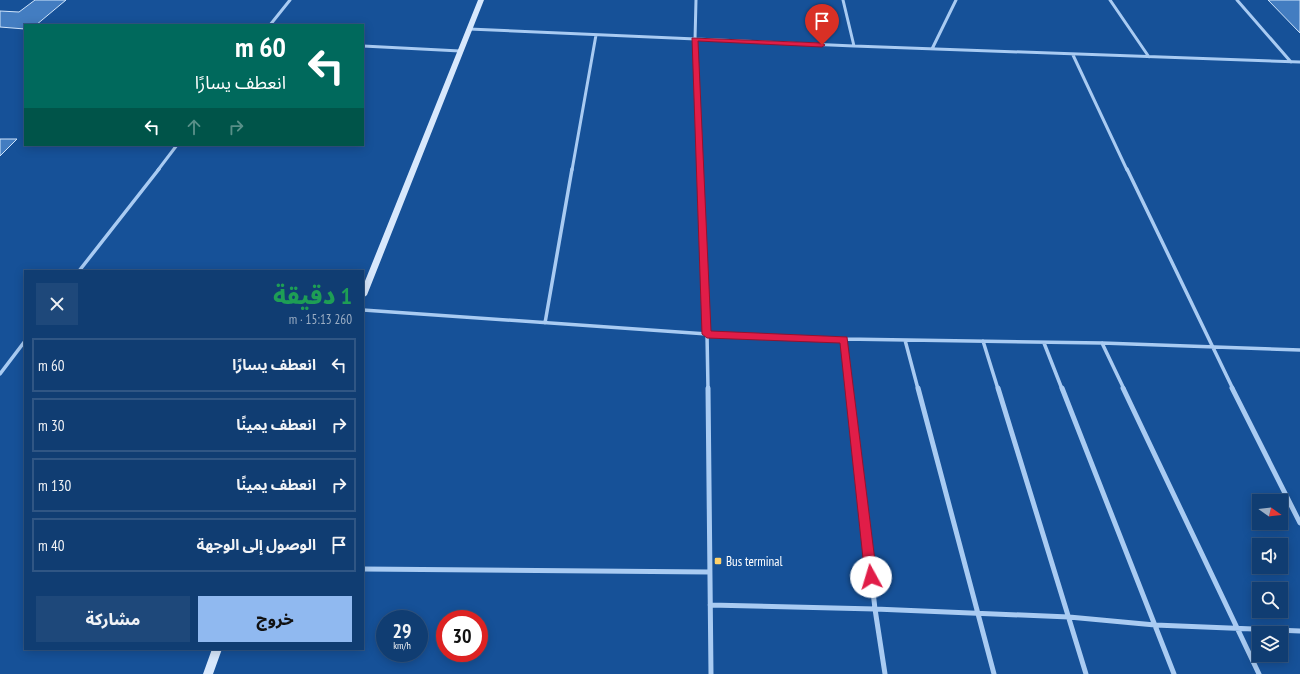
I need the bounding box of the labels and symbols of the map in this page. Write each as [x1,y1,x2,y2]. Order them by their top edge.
pin [805,4,839,45]
north arrow [1252,494,1288,530]
place label: Bus terminal [726,553,783,570]
marker: Bus terminal [713,556,723,566]
position arrow [850,556,892,598]
speed limit sign: 30 [436,610,488,662]

